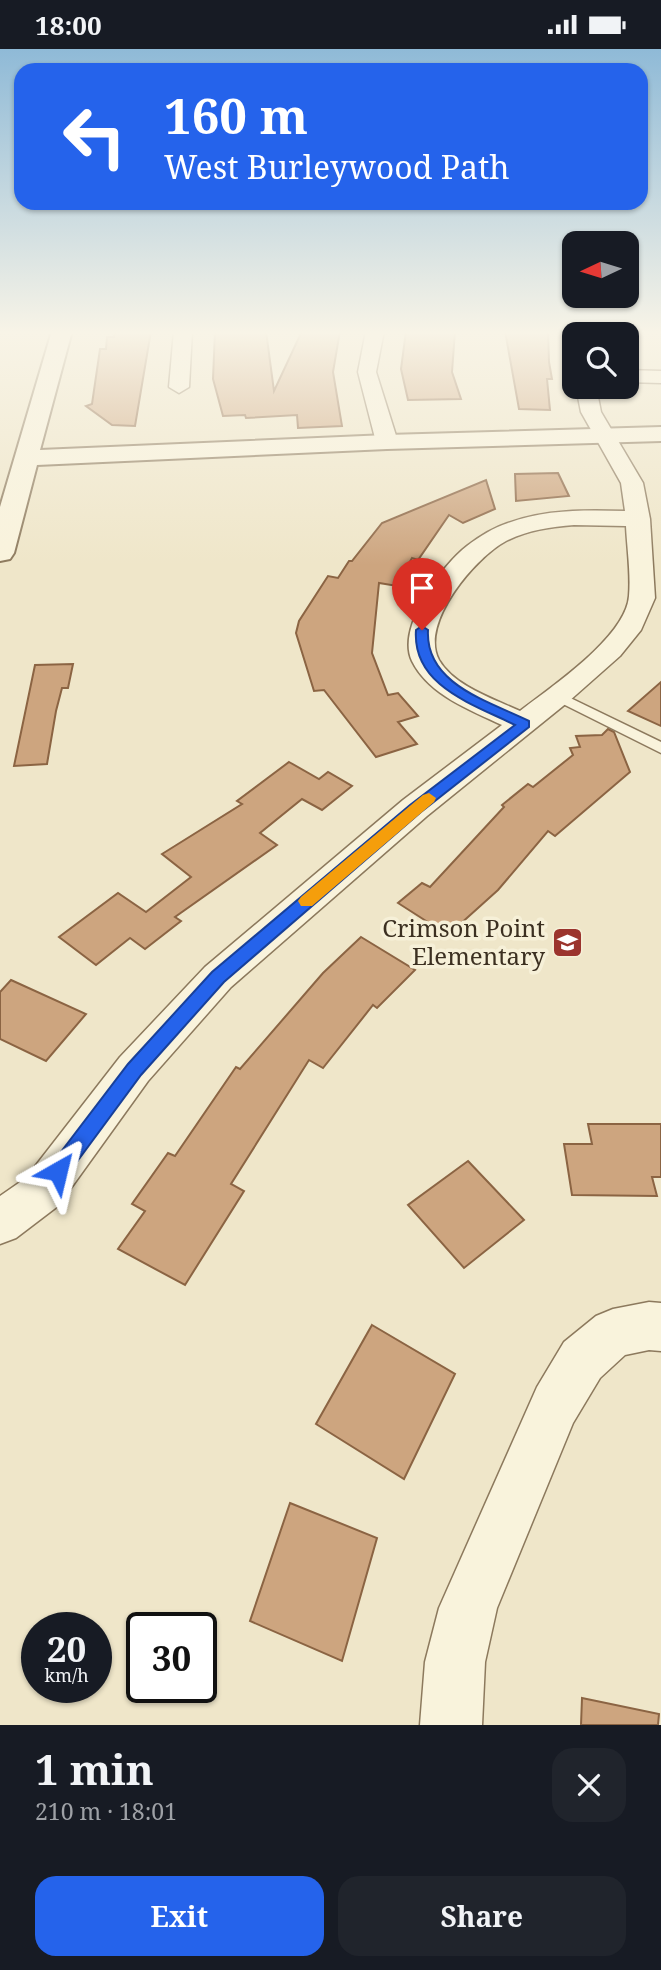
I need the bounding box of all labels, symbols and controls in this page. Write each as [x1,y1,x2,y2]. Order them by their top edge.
text: 18:00 [35,7,102,43]
text: 160 m [164,82,308,148]
icon: left [49,91,140,182]
text: West Burleywood Path [164,145,510,188]
north arrow [562,231,639,308]
map controls [562,231,639,399]
button: search [562,322,639,399]
pin [392,558,452,630]
icon: arrive [403,569,441,607]
place label: Crimson Point Elementary [382,911,545,972]
school or university icon: Crimson Point Elementary [551,926,585,960]
position arrow [21,1134,95,1208]
speed limit sign: 30 [126,1612,217,1703]
text: 20 [47,1625,86,1672]
text: km/h [44,1663,89,1687]
text: 1 min [35,1740,154,1797]
button: close [552,1748,626,1822]
text: 210 m · 18:01 [35,1795,177,1827]
button: Exit [35,1876,324,1956]
button: Share [338,1876,626,1956]

